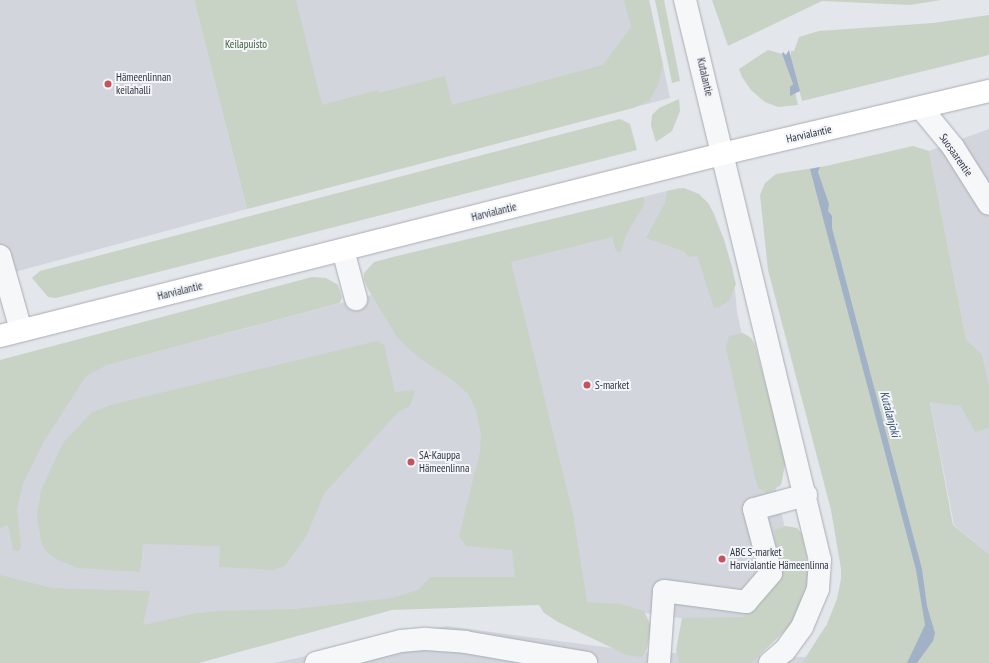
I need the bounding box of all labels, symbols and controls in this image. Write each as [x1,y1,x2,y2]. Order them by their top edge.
park label: Keilapuisto [225,37,267,51]
street label: Kutalantie [694,56,716,98]
place label: Hämeenlinnan keilahalli [116,71,171,97]
marker: Hämeenlinnan keilahalli [103,79,113,89]
street label: Harvialantie [785,122,833,146]
street label: Suosaarentie [937,131,975,179]
street label: Harvialantie [470,200,518,224]
street label: Harvialantie [156,279,204,303]
place label: S-market [595,378,629,392]
marker: S-market [582,380,592,390]
water label: Kutalanjoki [877,390,903,438]
place label: SA-Kauppa Hämeenlinna [419,449,469,475]
marker: SA-Kauppa Hämeenlinna [406,457,416,467]
place label: ABC S-market Harvialantie Hämeenlinna [730,546,829,572]
marker: ABC S-market Harvialantie Hämeenlinna [717,554,727,564]

